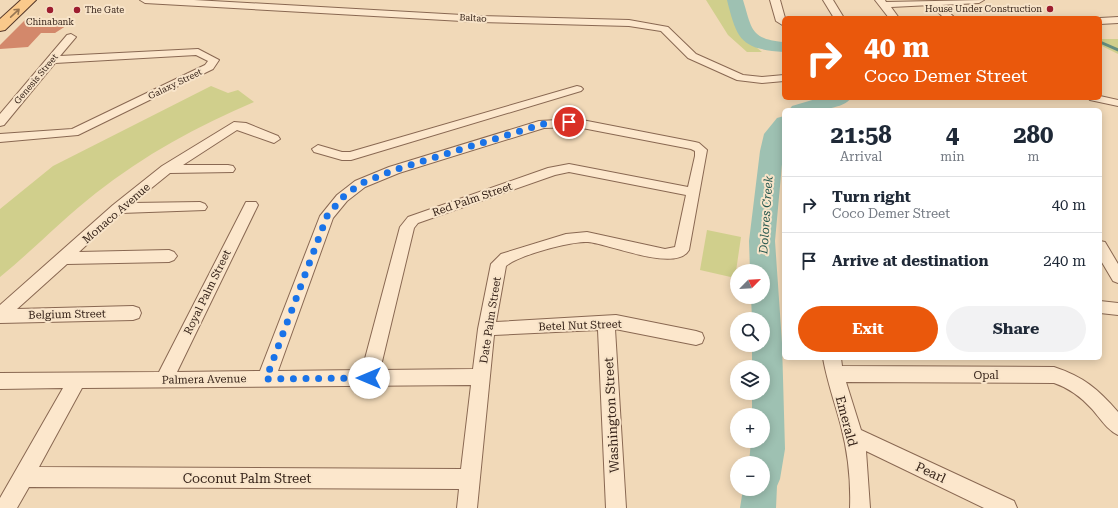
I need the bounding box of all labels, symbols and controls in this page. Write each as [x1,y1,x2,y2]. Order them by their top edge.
place label: House Under Construction [925,4,1042,14]
marker: House Under Construction [1045,4,1055,14]
marker: Chinabank [45,5,55,15]
marker: The Gate [72,5,82,15]
place label: The Gate [85,5,124,15]
one-way arrow [10,8,20,18]
street label: Baltao [459,12,487,24]
place label: Chinabank [26,17,74,27]
text: 40 m [864,31,929,64]
icon: right [798,32,850,84]
street label: Genesis Street [12,51,60,106]
text: Coco Demer Street [864,65,1027,86]
street label: Galaxy Street [146,66,204,101]
pin [552,105,586,139]
icon: arrive [558,111,580,133]
text: 21:58 [831,121,892,149]
text: 4 [946,121,959,149]
text: 280 [1013,121,1054,149]
text: Arrival [840,149,882,164]
text: min [940,149,965,164]
text: m [1027,149,1039,164]
water label: Dolores Creek [756,175,776,256]
street label: Red Palm Street [430,180,514,219]
street label: Monaco Avenue [80,181,153,246]
text: Turn right [832,188,911,206]
icon: right [798,194,820,216]
text: 40 m [1052,196,1086,214]
text: Coco Demer Street [832,206,950,221]
street label: Royal Palm Street [181,248,234,337]
icon: arrive [798,250,820,272]
text: Arrive at destination [832,252,988,270]
text: 240 m [1043,252,1086,270]
north arrow [730,264,770,304]
map controls [730,264,770,496]
street label: Date Palm Street [477,276,504,364]
button: Exit [798,306,938,352]
button: Share [946,306,1086,352]
street label: Belgium Street [28,307,106,322]
button: search [730,312,770,352]
street label: Betel Nut Street [538,318,622,333]
street label: Washington Street [601,356,622,473]
position arrow [348,357,390,399]
button: layers [730,360,770,400]
street label: Opal [973,369,999,382]
street label: Palmera Avenue [161,372,247,387]
street label: Emerald [833,394,861,449]
button: + [730,408,770,448]
button: − [730,456,770,496]
street label: Pearl [913,459,948,486]
street label: Coconut Palm Street [183,471,311,486]

